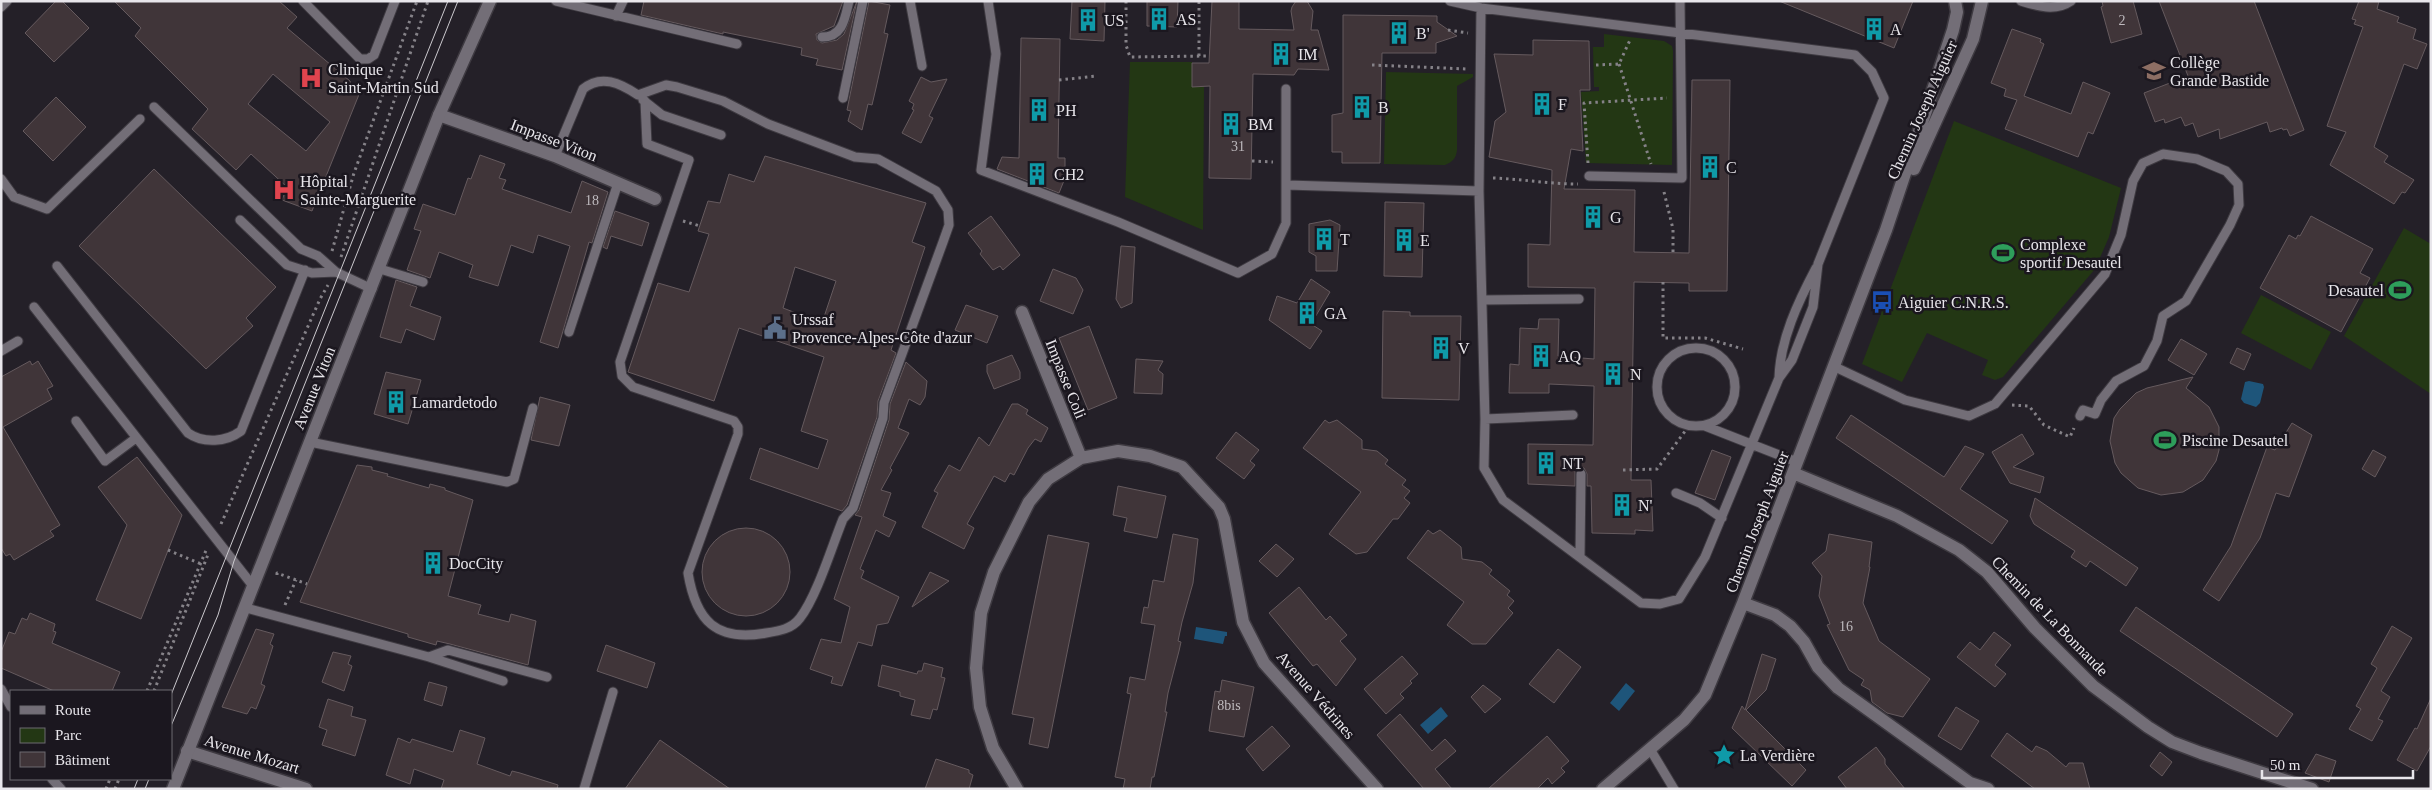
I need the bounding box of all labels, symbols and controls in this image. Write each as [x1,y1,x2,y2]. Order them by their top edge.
building icon: AS [1146,6,1172,32]
building icon: US [1075,7,1101,33]
place label: AS [1176,11,1196,28]
place label: US [1104,12,1124,29]
house number: 2 [2119,13,2126,28]
building icon: A [1861,16,1887,42]
building icon: B' [1386,20,1412,46]
place label: A [1890,21,1902,38]
place label: B' [1416,25,1430,42]
street label: Chemin Joseph Aiguier [1884,37,1961,182]
building icon: IM [1268,41,1294,67]
place label: IM [1298,46,1318,63]
place label: Collège Grande Bastide [2170,54,2269,89]
school or university icon: Collège Grande Bastide [2141,58,2167,84]
place label: Clinique Saint-Martin Sud [328,61,439,96]
hospital icon: Clinique Saint-Martin Sud [298,65,324,91]
building icon: F [1529,91,1555,117]
building icon: B [1349,94,1375,120]
place label: F [1558,96,1567,113]
building icon: PH [1026,97,1052,123]
place label: B [1378,99,1389,116]
place label: PH [1056,102,1077,119]
building icon: BM [1218,111,1244,137]
street label: Impasse Viton [508,116,600,165]
place label: BM [1248,116,1273,133]
house number: 31 [1231,139,1245,154]
building icon: C [1697,154,1723,180]
place label: C [1726,159,1737,176]
building icon: CH2 [1024,161,1050,187]
place label: CH2 [1054,166,1084,183]
place label: Hôpital Sainte-Marguerite [300,173,416,209]
hospital icon: Hôpital Sainte-Marguerite [271,177,297,203]
house number: 18 [585,193,599,208]
building icon: G [1580,204,1606,230]
place label: G [1610,209,1622,226]
building icon: T [1311,226,1337,252]
building icon: E [1391,227,1417,253]
place label: T [1340,231,1350,248]
place label: E [1420,232,1430,249]
place label: Complexe sportif Desautel [2020,236,2122,272]
sports icon: Complexe sportif Desautel [1990,240,2016,266]
sports icon: Desautel [2387,277,2413,303]
place label: Desautel [2328,282,2385,299]
bus stop icon: Aiguier C.N.R.S. [1869,289,1895,315]
place label: Aiguier C.N.R.S. [1898,294,2009,312]
building icon: GA [1294,300,1320,326]
place label: GA [1324,305,1348,322]
place label: Urssaf Provence-Alpes-Côte d'azur [792,311,973,347]
public building icon: Urssaf Provence-Alpes-Côte d'azur [762,315,788,341]
building icon: V [1428,335,1454,361]
street label: Impasse Coli [1041,337,1090,422]
place label: V [1458,340,1470,357]
building icon: AQ [1528,343,1554,369]
street label: Avenue Viton [290,344,338,432]
place label: AQ [1558,348,1582,365]
building icon: N [1600,361,1626,387]
place label: N [1630,366,1642,383]
building icon: Lamardetodo [383,389,409,415]
place label: Lamardetodo [412,394,497,411]
sports icon: Piscine Desautel [2152,427,2178,453]
place label: Piscine Desautel [2182,432,2289,449]
street label: Chemin Joseph Aiguier [1722,448,1793,596]
building icon: NT [1533,450,1559,476]
place label: NT [1562,455,1584,472]
building icon: N' [1609,492,1635,518]
place label: N' [1638,497,1653,514]
building icon: DocCity [420,550,446,576]
street label: Chemin de La Bonnaude [1988,553,2112,679]
place label: DocCity [449,555,503,573]
house number: 16 [1839,619,1853,634]
street label: Avenue Védrines [1273,648,1359,742]
legend [10,690,172,780]
house number: 8bis [1217,698,1241,713]
text: Route [55,702,91,718]
text: Parc [55,727,82,743]
street label: Avenue Mozart [202,731,302,777]
place icon: La Verdière [1711,742,1737,768]
place label: La Verdière [1740,747,1815,764]
scale bar [2262,748,2413,780]
text: Bâtiment [55,752,111,768]
text: 50 m [2270,757,2301,773]

